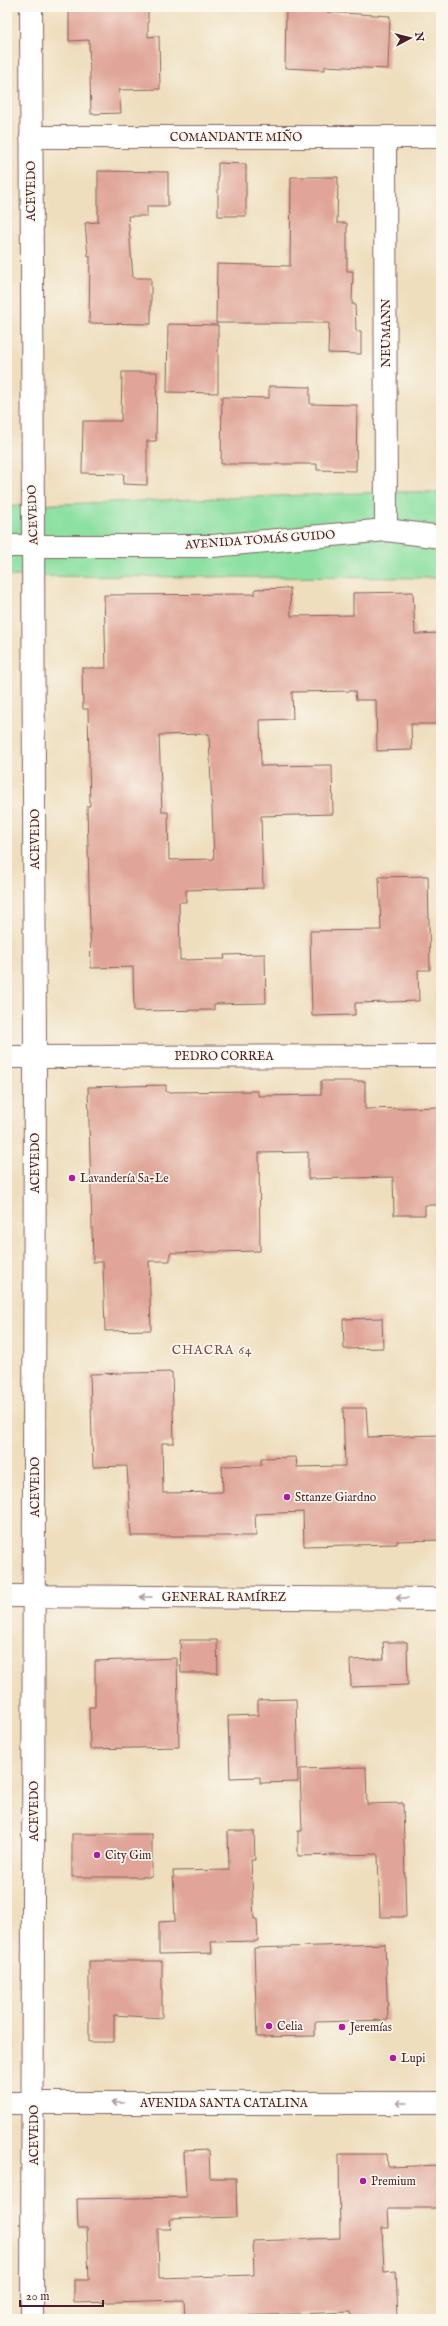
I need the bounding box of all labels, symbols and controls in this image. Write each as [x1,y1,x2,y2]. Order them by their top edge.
north arrow [390,18,430,58]
text: N [411,30,427,43]
street label: COMANDANTE MIÑO [170,129,302,145]
street label: ACEVEDO [24,161,39,222]
street label: NEUMANN [379,298,394,367]
street label: ACEVEDO [24,484,42,547]
street label: AVENIDA TOMÁS GUIDO [183,526,336,553]
street label: ACEVEDO [28,809,43,870]
street label: PEDRO CORREA [174,1049,274,1064]
street label: ACEVEDO [28,1133,43,1194]
place label: Lavandería Sa-Le [80,1171,169,1186]
marker: Lavandería Sa-Le [67,1173,77,1183]
district label: CHACRA 64 [172,1342,252,1359]
street label: ACEVEDO [28,1457,43,1518]
place label: Sttanze Giardno [295,1490,377,1505]
marker: Sttanze Giardno [282,1492,292,1502]
street label: GENERAL RAMÍREZ [162,1589,287,1605]
one-way arrow [140,1593,153,1601]
one-way arrow [396,1595,409,1602]
street label: ACEVEDO [27,1781,42,1842]
place label: City Gim [105,1848,151,1863]
marker: City Gim [92,1850,102,1860]
place label: Celia [277,2019,304,2034]
place label: Jeremías [348,2020,392,2036]
marker: Celia [264,2021,274,2031]
marker: Jeremías [337,2022,347,2032]
place label: Lupi [401,2051,425,2067]
marker: Lupi [388,2053,398,2063]
street label: AVENIDA SANTA CATALINA [139,2096,309,2111]
one-way arrow [112,2099,125,2107]
one-way arrow [396,2099,409,2107]
street label: ACEVEDO [27,2105,42,2166]
place label: Premium [371,2174,416,2189]
marker: Premium [358,2176,368,2186]
scale bar [20,2282,103,2308]
text: 20 m [26,2289,49,2304]

